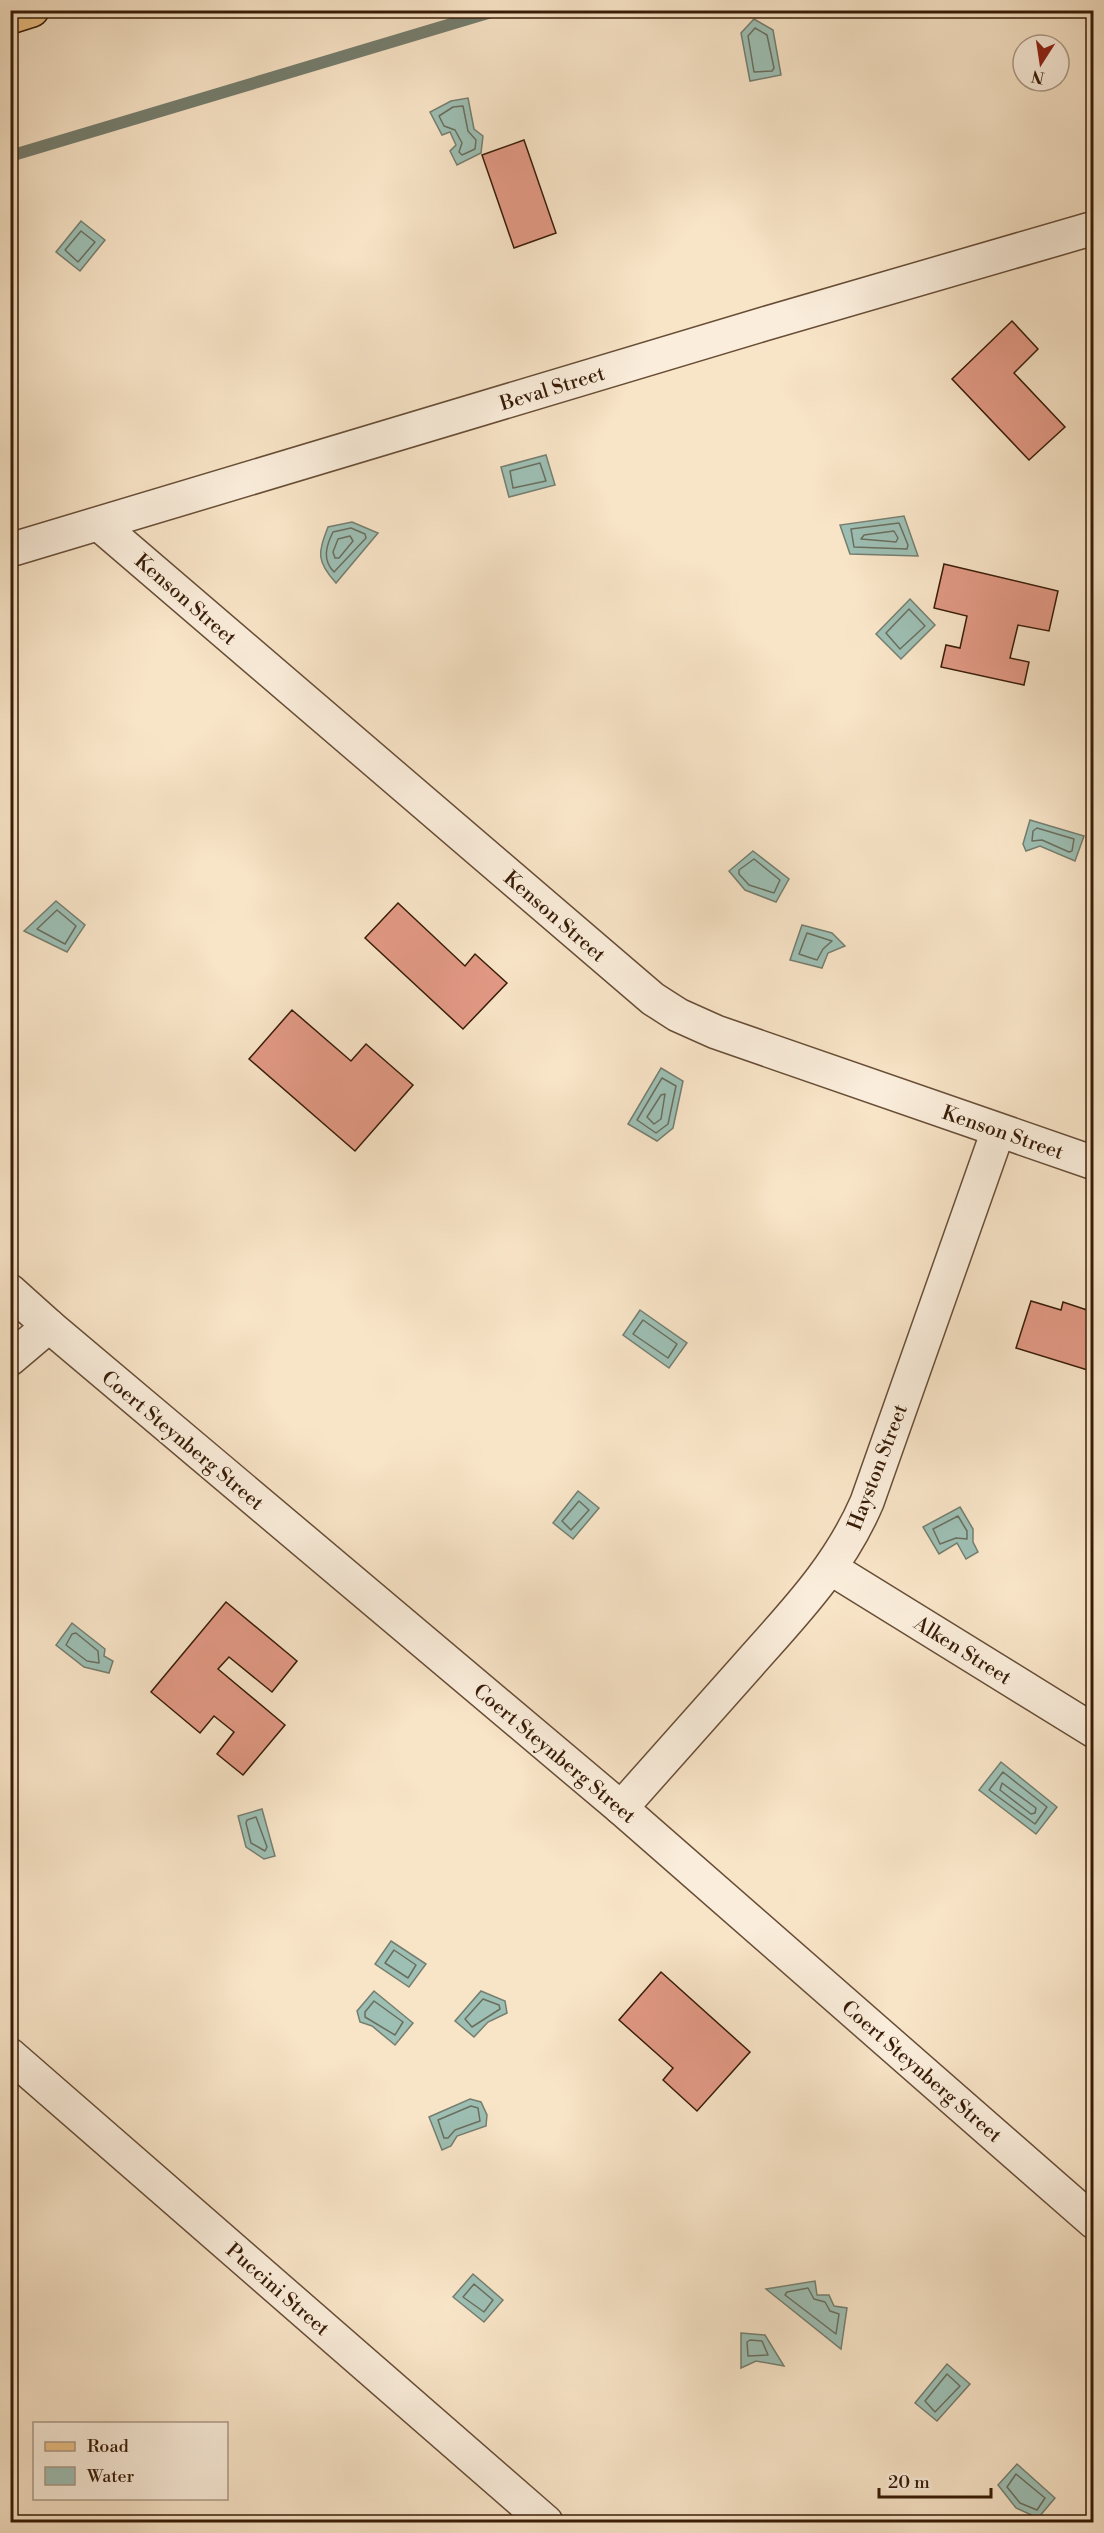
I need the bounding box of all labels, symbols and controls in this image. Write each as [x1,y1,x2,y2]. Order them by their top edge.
north arrow [1011,33,1071,93]
text: N [1029,66,1046,88]
street label: Beval Street [496,362,608,418]
street label: Kenson Street [129,549,241,651]
street label: Kenson Street [498,866,610,968]
street label: Kenson Street [938,1101,1067,1166]
street label: Coert Steynberg Street [96,1366,268,1516]
street label: Hayston Street [843,1401,914,1534]
street label: Alken Street [908,1611,1016,1691]
street label: Coert Steynberg Street [468,1679,640,1829]
street label: Coert Steynberg Street [836,1996,1006,2149]
street label: Puccini Street [220,2238,334,2342]
legend [33,2422,228,2500]
text: Road [87,2435,130,2458]
scale bar [879,2461,992,2499]
text: Water [86,2465,135,2488]
text: 20 m [888,2471,930,2494]

